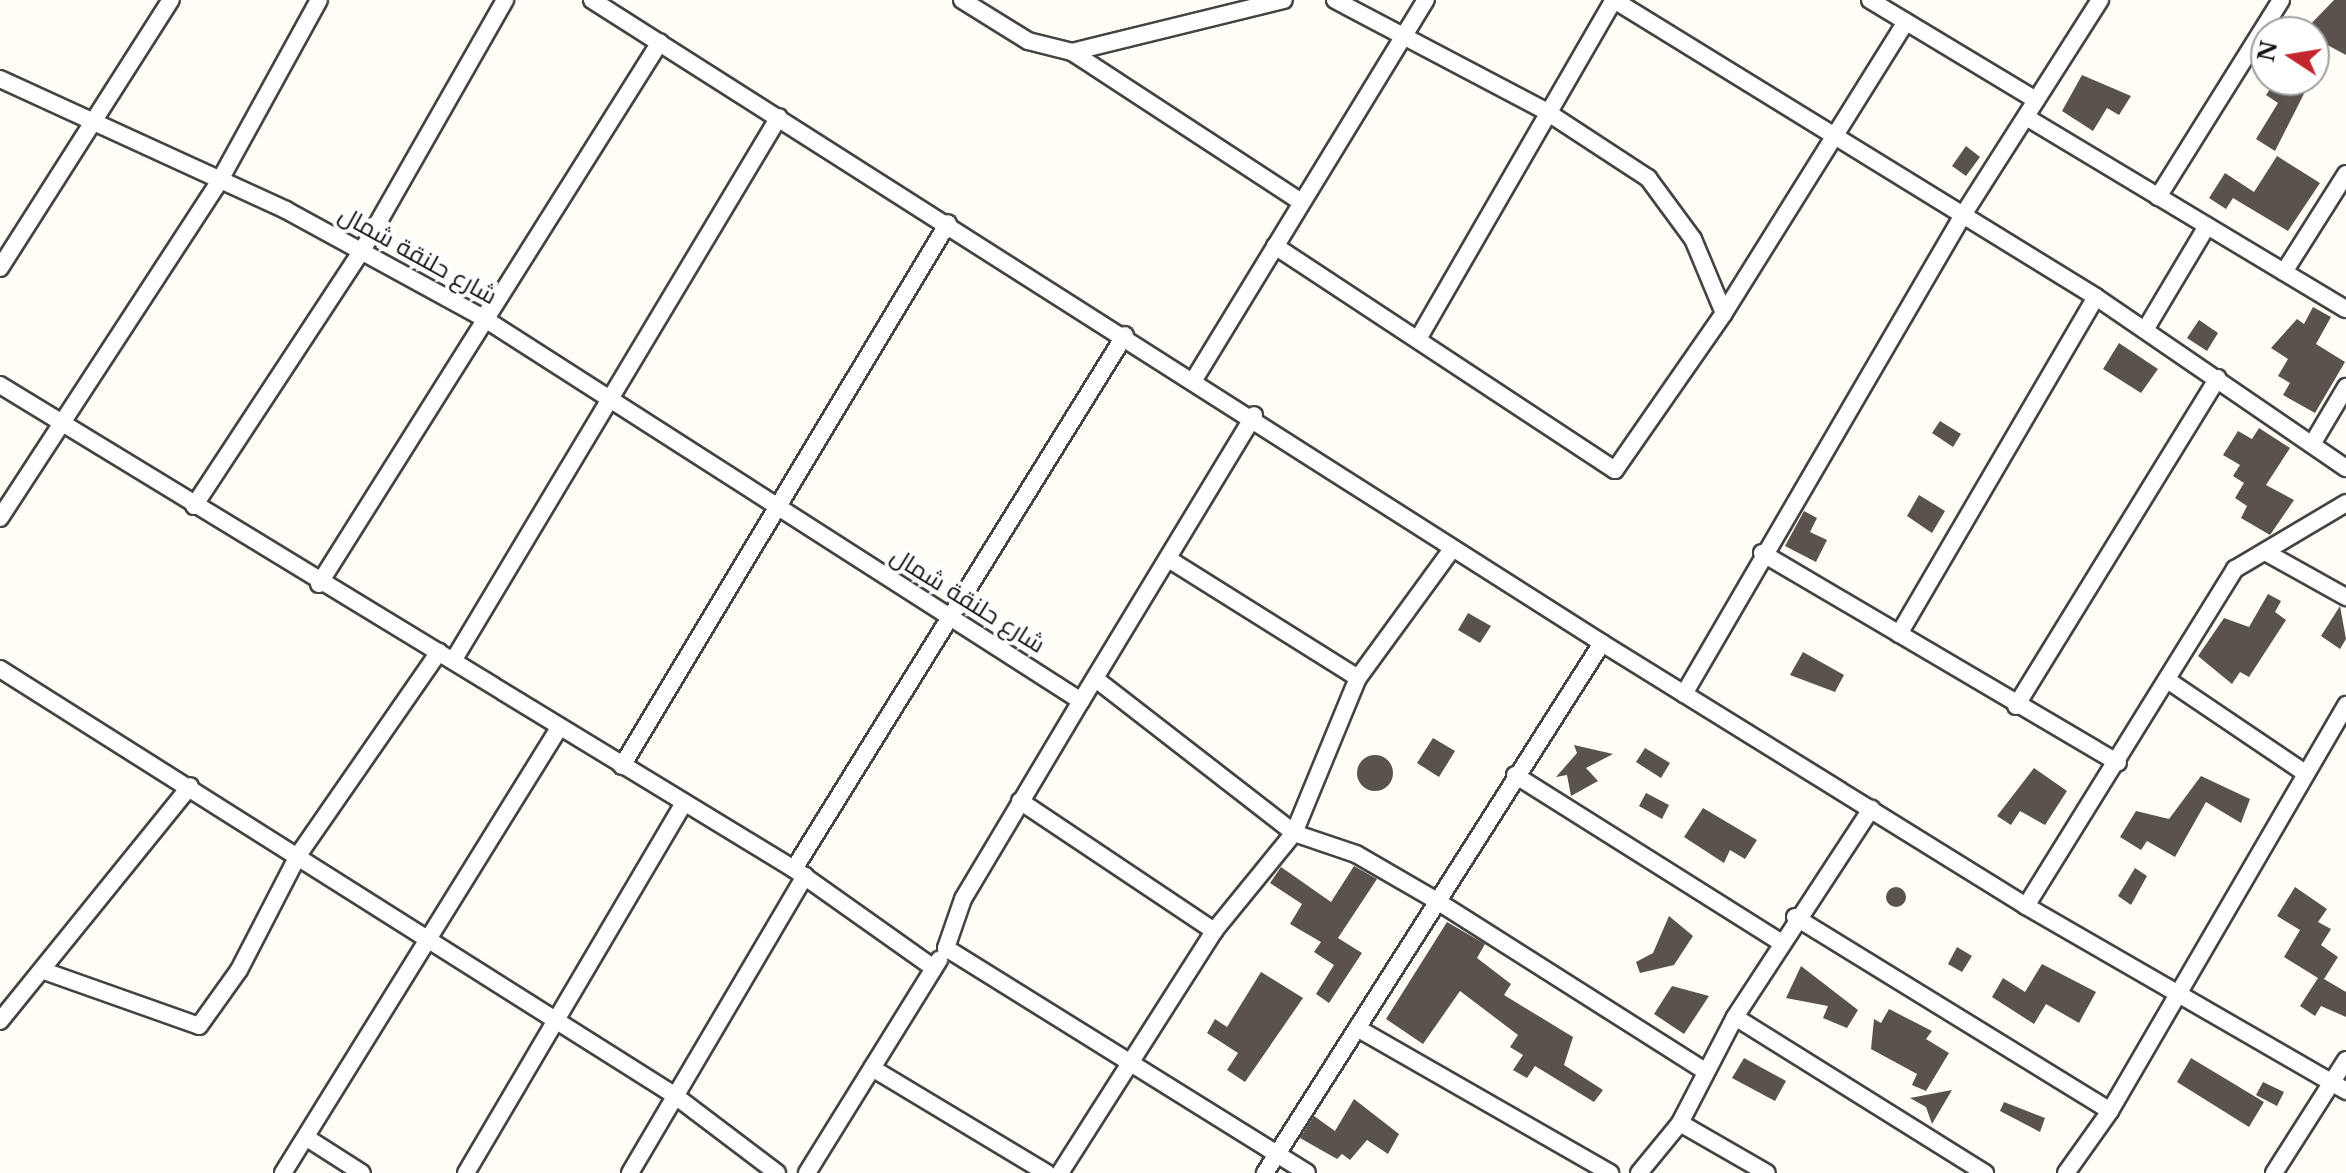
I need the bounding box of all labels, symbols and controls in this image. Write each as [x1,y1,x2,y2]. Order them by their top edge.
north arrow [2250,16,2330,96]
text: N [2253,38,2283,64]
street label: شارع حلنقة شمال [334,200,502,310]
street label: شارع حلنقة شمال [886,541,1050,659]

